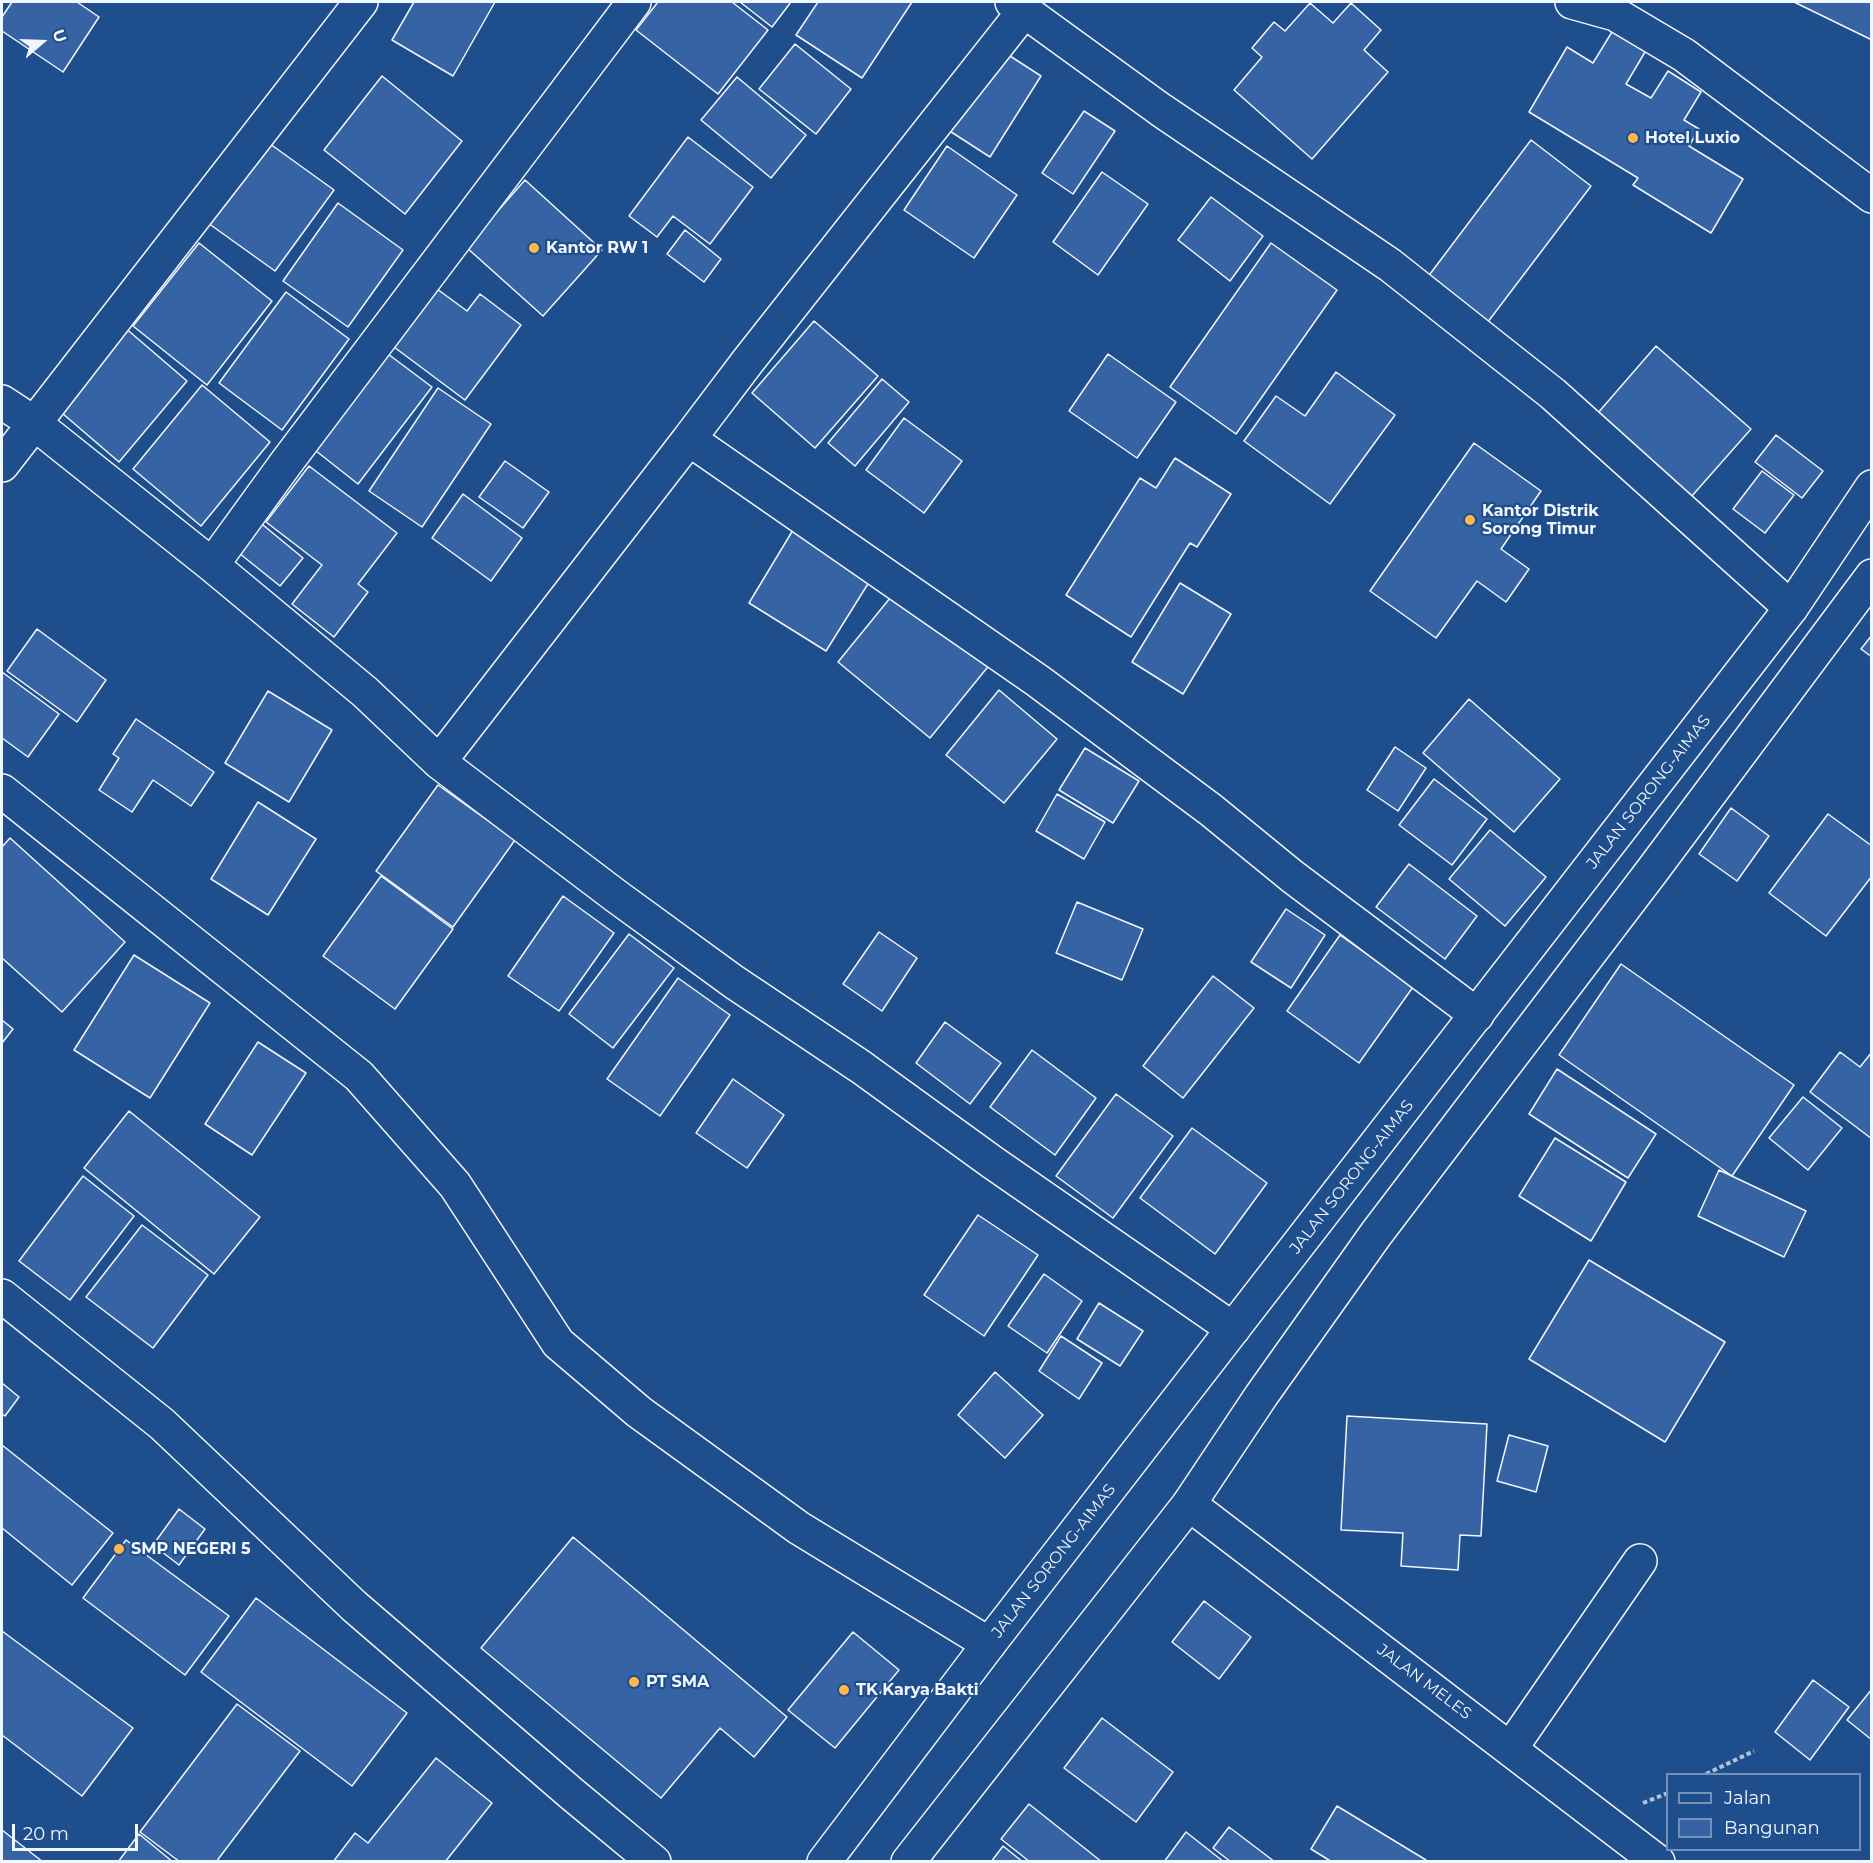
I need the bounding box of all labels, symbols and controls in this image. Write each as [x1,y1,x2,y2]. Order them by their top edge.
north arrow [12,12,72,72]
text: U [48,27,71,45]
place label: Hotel Luxio [1645,128,1740,148]
marker: Hotel Luxio [1626,131,1640,145]
place label: Kantor RW 1 [546,238,648,258]
marker: Kantor RW 1 [527,241,541,255]
place label: Kantor Distrik Sorong Timur [1482,501,1599,539]
marker: Kantor Distrik Sorong Timur [1463,513,1477,527]
street label: JALAN SORONG-AIMAS [1583,711,1715,873]
street label: JALAN SORONG-AIMAS [1286,1096,1418,1258]
street label: JALAN SORONG-AIMAS [988,1480,1120,1642]
place label: SMP NEGERI 5 [131,1539,251,1559]
marker: SMP NEGERI 5 [112,1542,126,1556]
street label: JALAN MELES [1373,1640,1475,1724]
place label: PT SMA [646,1672,709,1692]
marker: PT SMA [627,1675,641,1689]
place label: TK Karya Bakti [856,1680,979,1700]
marker: TK Karya Bakti [837,1683,851,1697]
legend [1666,1773,1861,1851]
text: Jalan [1724,1787,1771,1809]
scale bar [15,1812,141,1850]
text: Bangunan [1724,1817,1820,1839]
text: 20 m [23,1823,69,1845]

